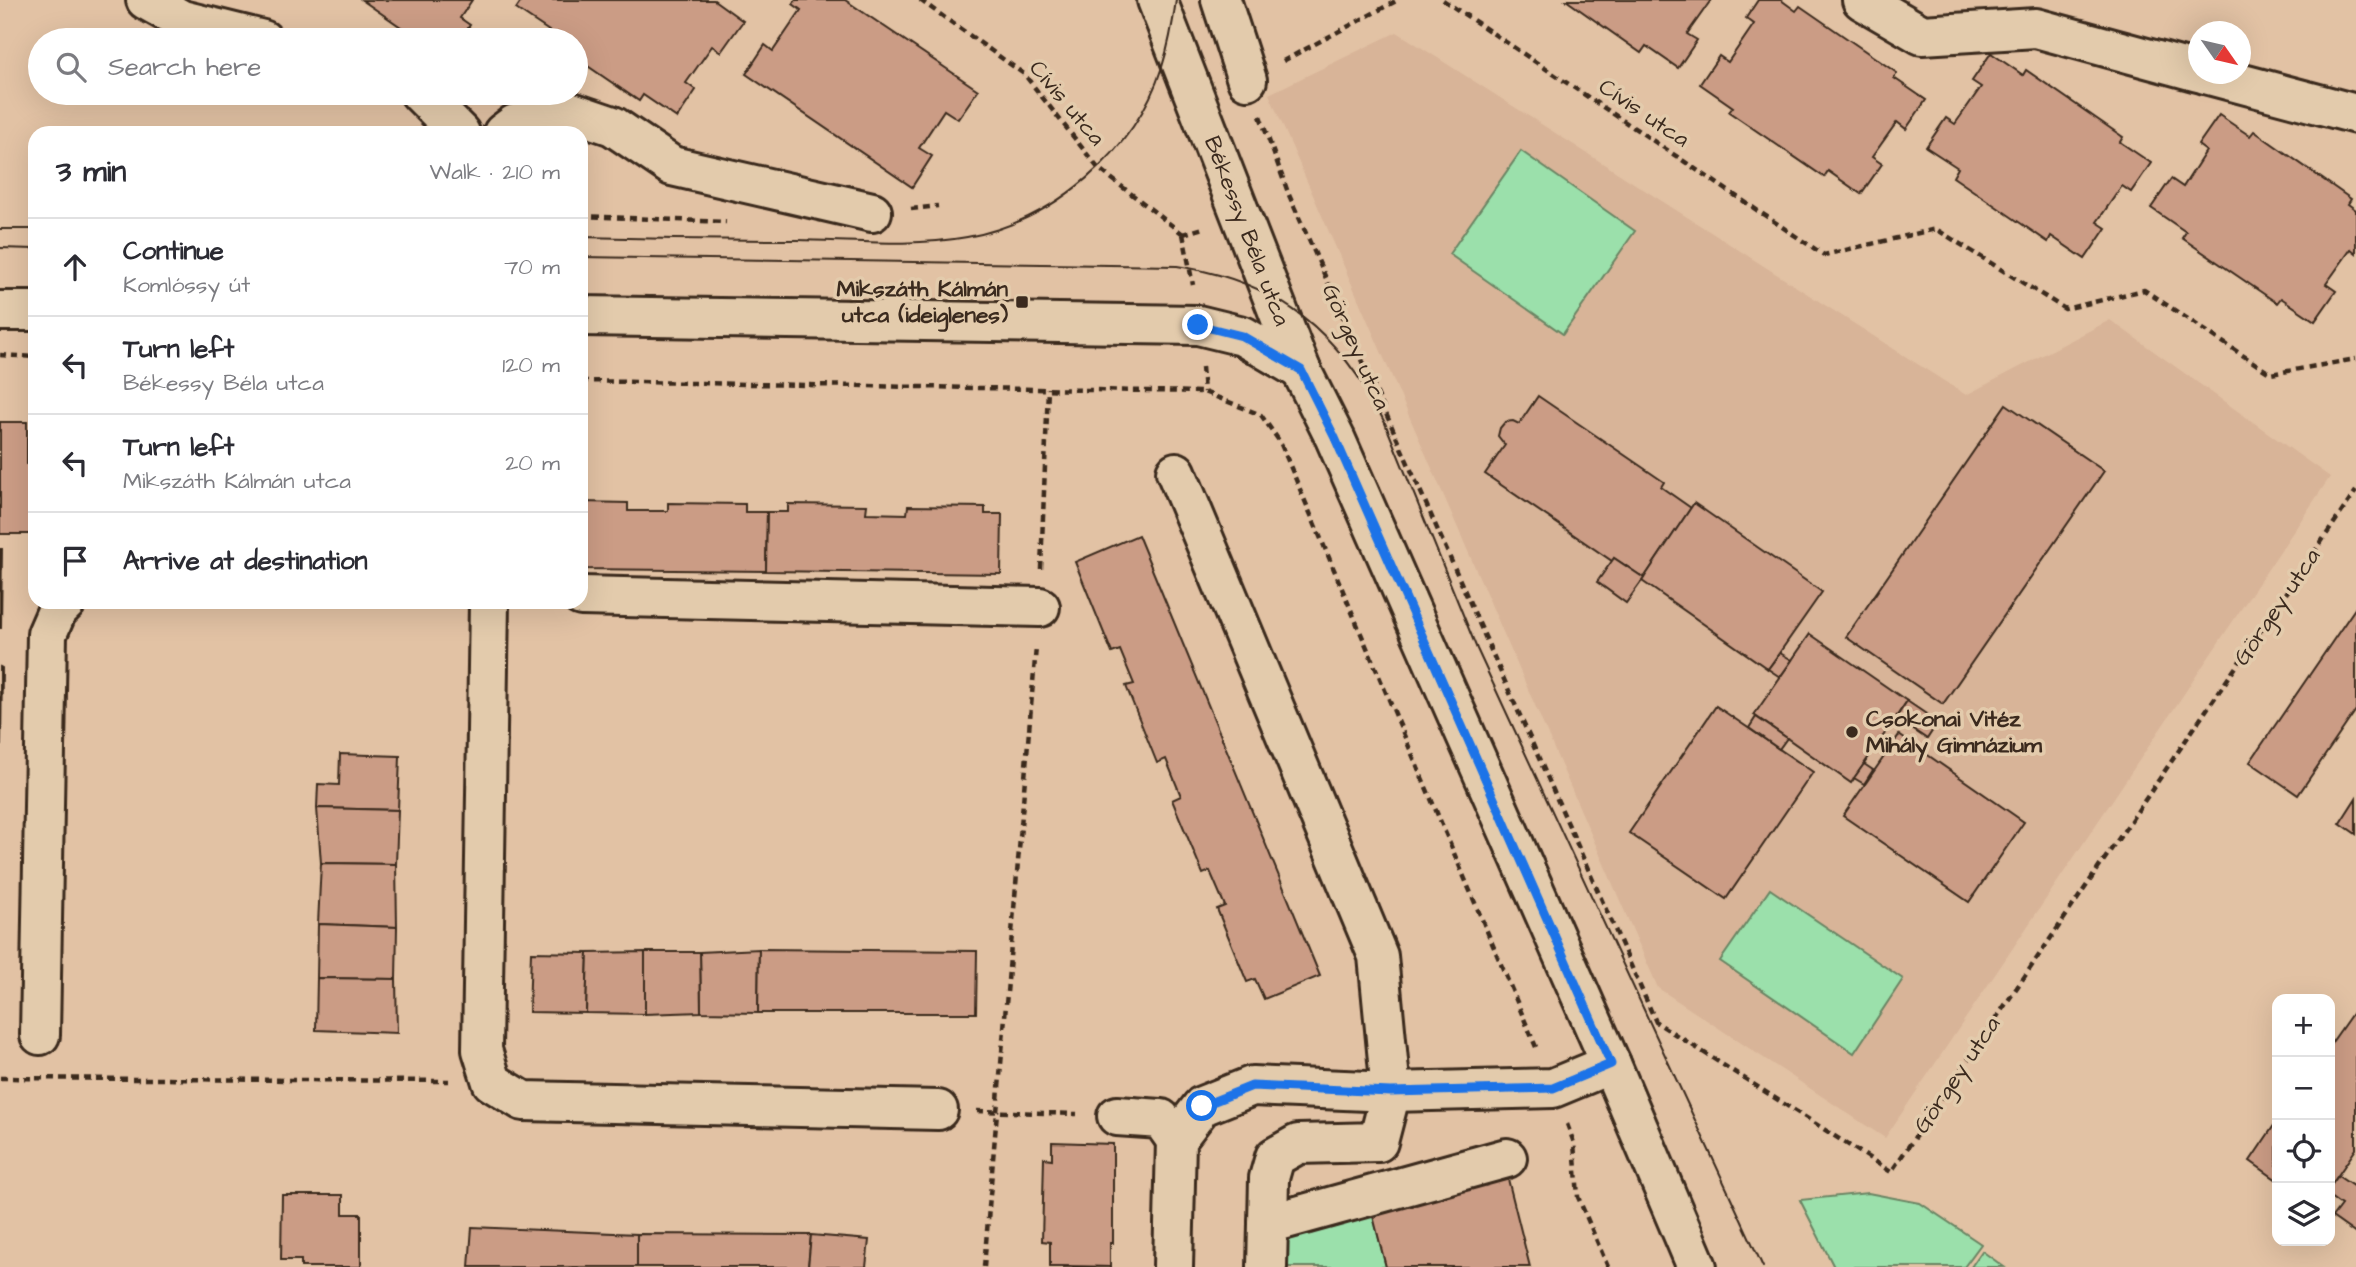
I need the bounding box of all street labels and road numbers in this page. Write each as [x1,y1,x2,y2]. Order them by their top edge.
street label: Cívis utca [1022,53,1113,153]
street label: Cívis utca [1592,71,1696,155]
street label: Békessy Béla utca [1195,132,1298,331]
street label: Görgey utca [1313,279,1398,416]
street label: Görgey utca [2226,542,2329,672]
street label: Görgey utca [1906,1010,2009,1140]

